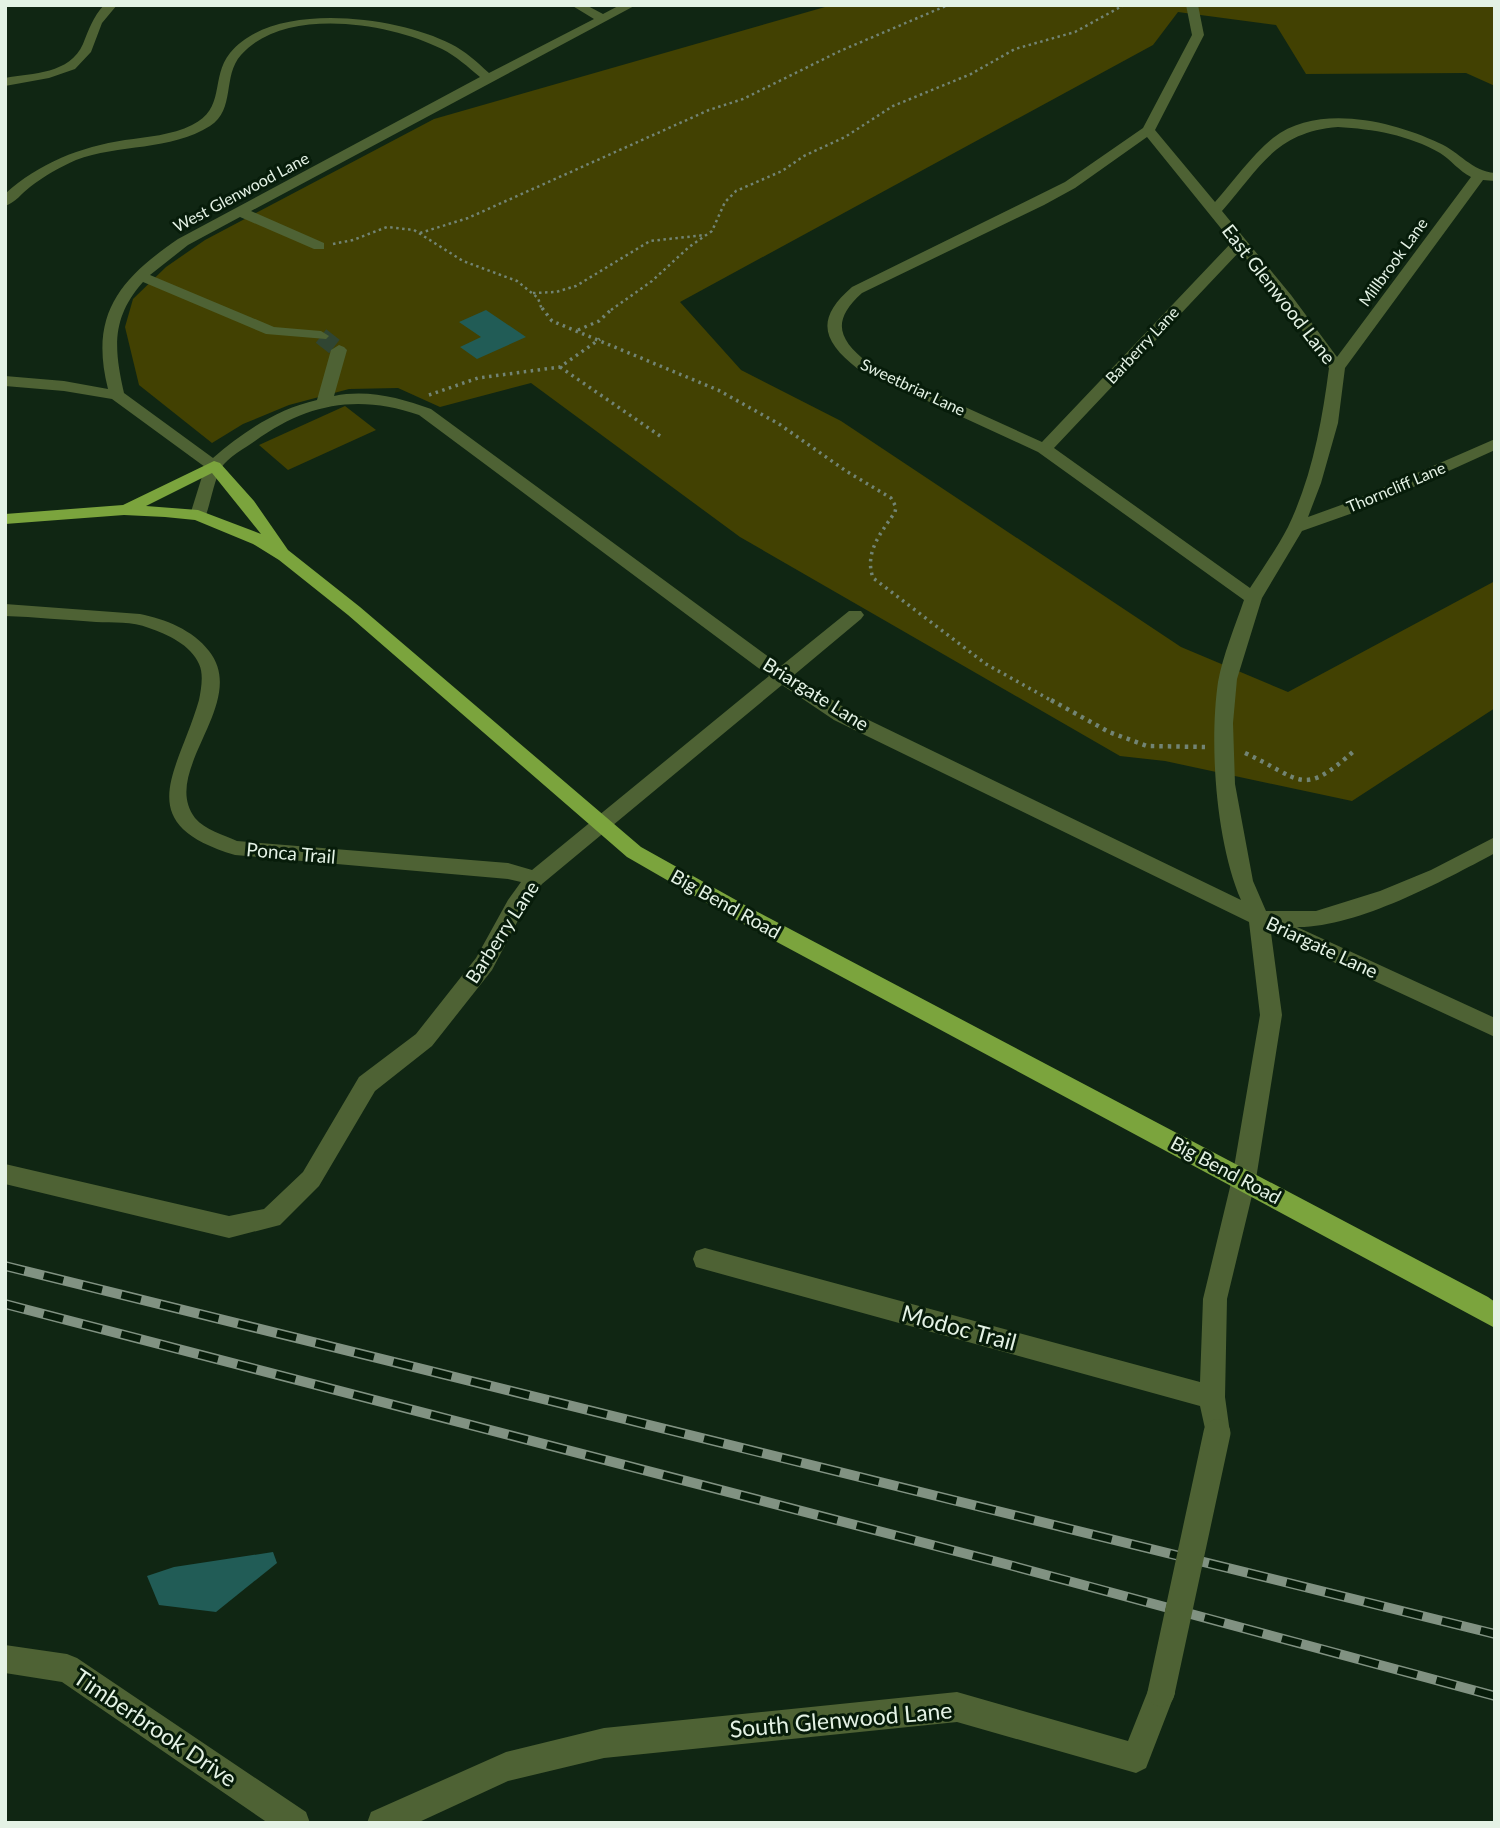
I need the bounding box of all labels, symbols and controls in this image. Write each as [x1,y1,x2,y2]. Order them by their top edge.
street label: West Glenwood Lane [170,148,312,235]
street label: Millbrook Lane [1354,214,1431,310]
street label: East Glenwood Lane [1218,219,1341,368]
street label: Barberry Lane [1101,302,1182,387]
street label: Sweetbriar Lane [858,354,969,419]
street label: Thorncliff Lane [1344,457,1448,516]
street label: Briargate Lane [759,652,873,735]
street label: Ponca Trail [245,837,337,868]
street label: Big Bend Road [667,864,785,943]
street label: Barberry Lane [460,876,543,987]
street label: Briargate Lane [1263,911,1382,982]
street label: Big Bend Road [1167,1131,1285,1208]
street label: Modoc Trail [899,1298,1020,1356]
street label: Timberbrook Drive [69,1662,242,1792]
street label: South Glenwood Lane [728,1695,953,1743]

